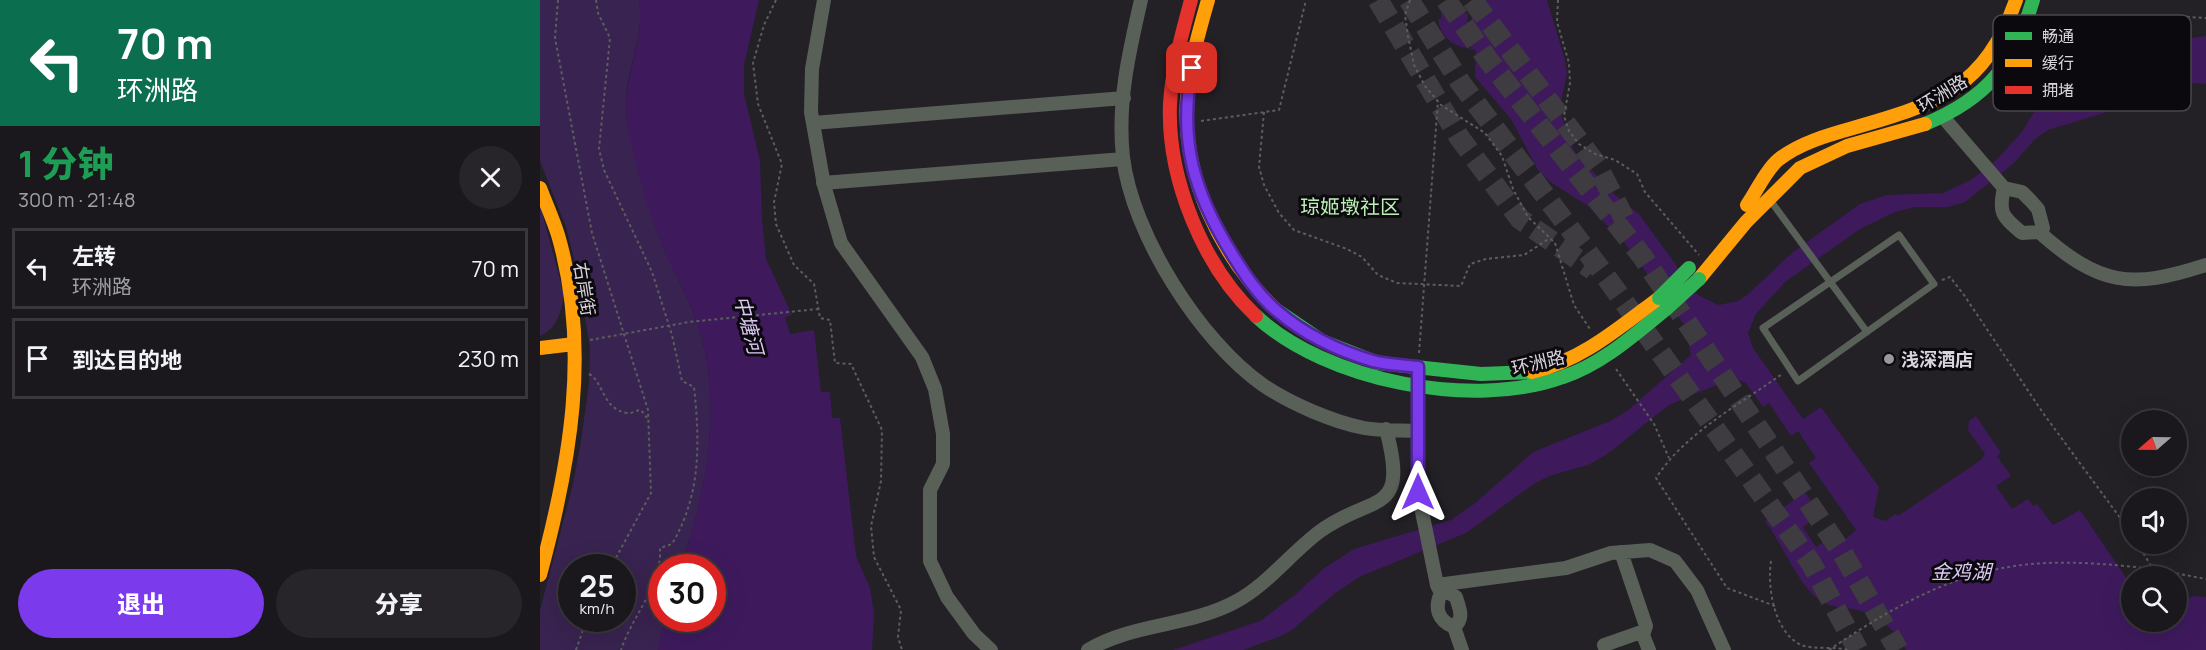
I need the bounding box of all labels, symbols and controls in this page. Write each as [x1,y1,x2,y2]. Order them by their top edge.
text: 70 m [117,14,213,72]
legend [1993,15,2191,111]
icon: left [18,24,96,102]
text: 畅通 [2042,25,2074,47]
pin [1166,42,1217,93]
icon: arrive [1175,51,1208,84]
text: 缓行 [2042,52,2074,74]
street label: 环洲路 [1913,69,1971,117]
text: 环洲路 [117,71,198,108]
text: 拥堵 [2042,79,2074,101]
text: 1 分钟 [18,139,114,188]
button: close [459,146,522,209]
text: 300 m · 21:48 [18,186,136,213]
district label: 琼姬墩社区 [1300,193,1400,220]
text: 左转 [72,241,116,271]
icon: left [21,252,54,285]
text: 70 m [471,254,519,284]
street label: 右岸街 [569,260,601,318]
text: 环洲路 [72,273,132,300]
water label: 中塘河 [728,293,771,361]
icon: arrive [21,342,54,375]
text: 230 m [458,344,519,374]
street label: 环洲路 [1509,344,1567,380]
text: 到达目的地 [72,345,182,375]
place label: 浅深酒店 [1901,347,1973,371]
marker: 浅深酒店 [1882,352,1896,366]
north arrow [2121,410,2187,476]
map controls [2121,410,2187,632]
position arrow [1386,460,1450,524]
button: sound [2121,488,2187,554]
speed limit sign: 30 [648,554,726,632]
water label: 金鸡湖 [1931,558,1994,585]
text: 25 [579,565,615,606]
button: search [2121,566,2187,632]
button: 退出 [18,569,264,638]
button: 分享 [276,569,522,638]
text: km/h [580,598,614,619]

